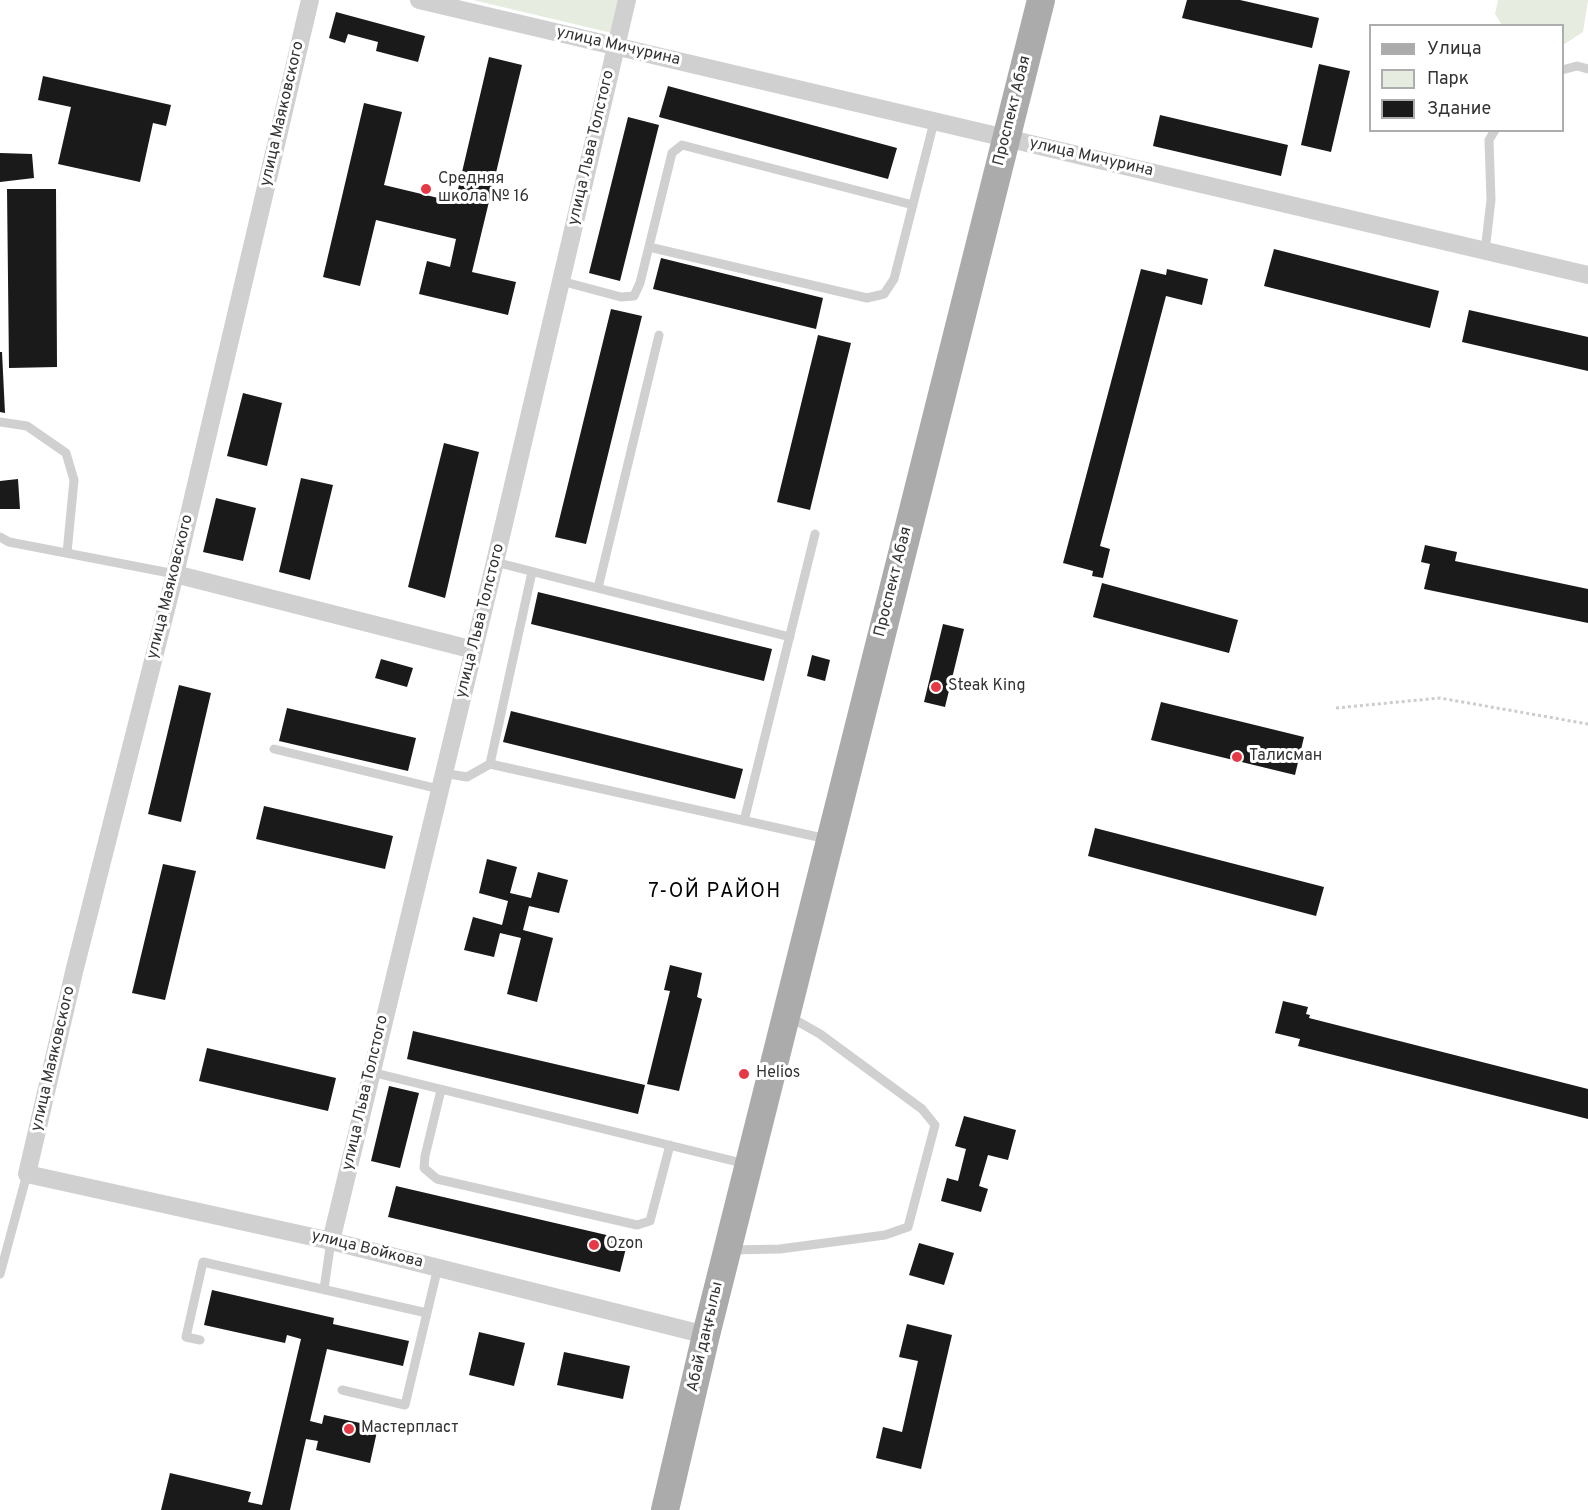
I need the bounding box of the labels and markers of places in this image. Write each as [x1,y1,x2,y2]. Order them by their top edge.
place label: Средняя школа № 16 [438,170,529,208]
marker: Средняя школа № 16 [419,182,433,196]
place label: Steak King [948,677,1025,697]
marker: Steak King [929,680,943,694]
place label: Талисман [1249,747,1322,767]
marker: Талисман [1230,750,1244,764]
place label: Helios [756,1064,800,1084]
marker: Helios [737,1067,751,1081]
place label: Ozon [606,1235,643,1255]
marker: Ozon [587,1238,601,1252]
place label: Мастерпласт [361,1419,459,1439]
marker: Мастерпласт [342,1422,356,1436]

